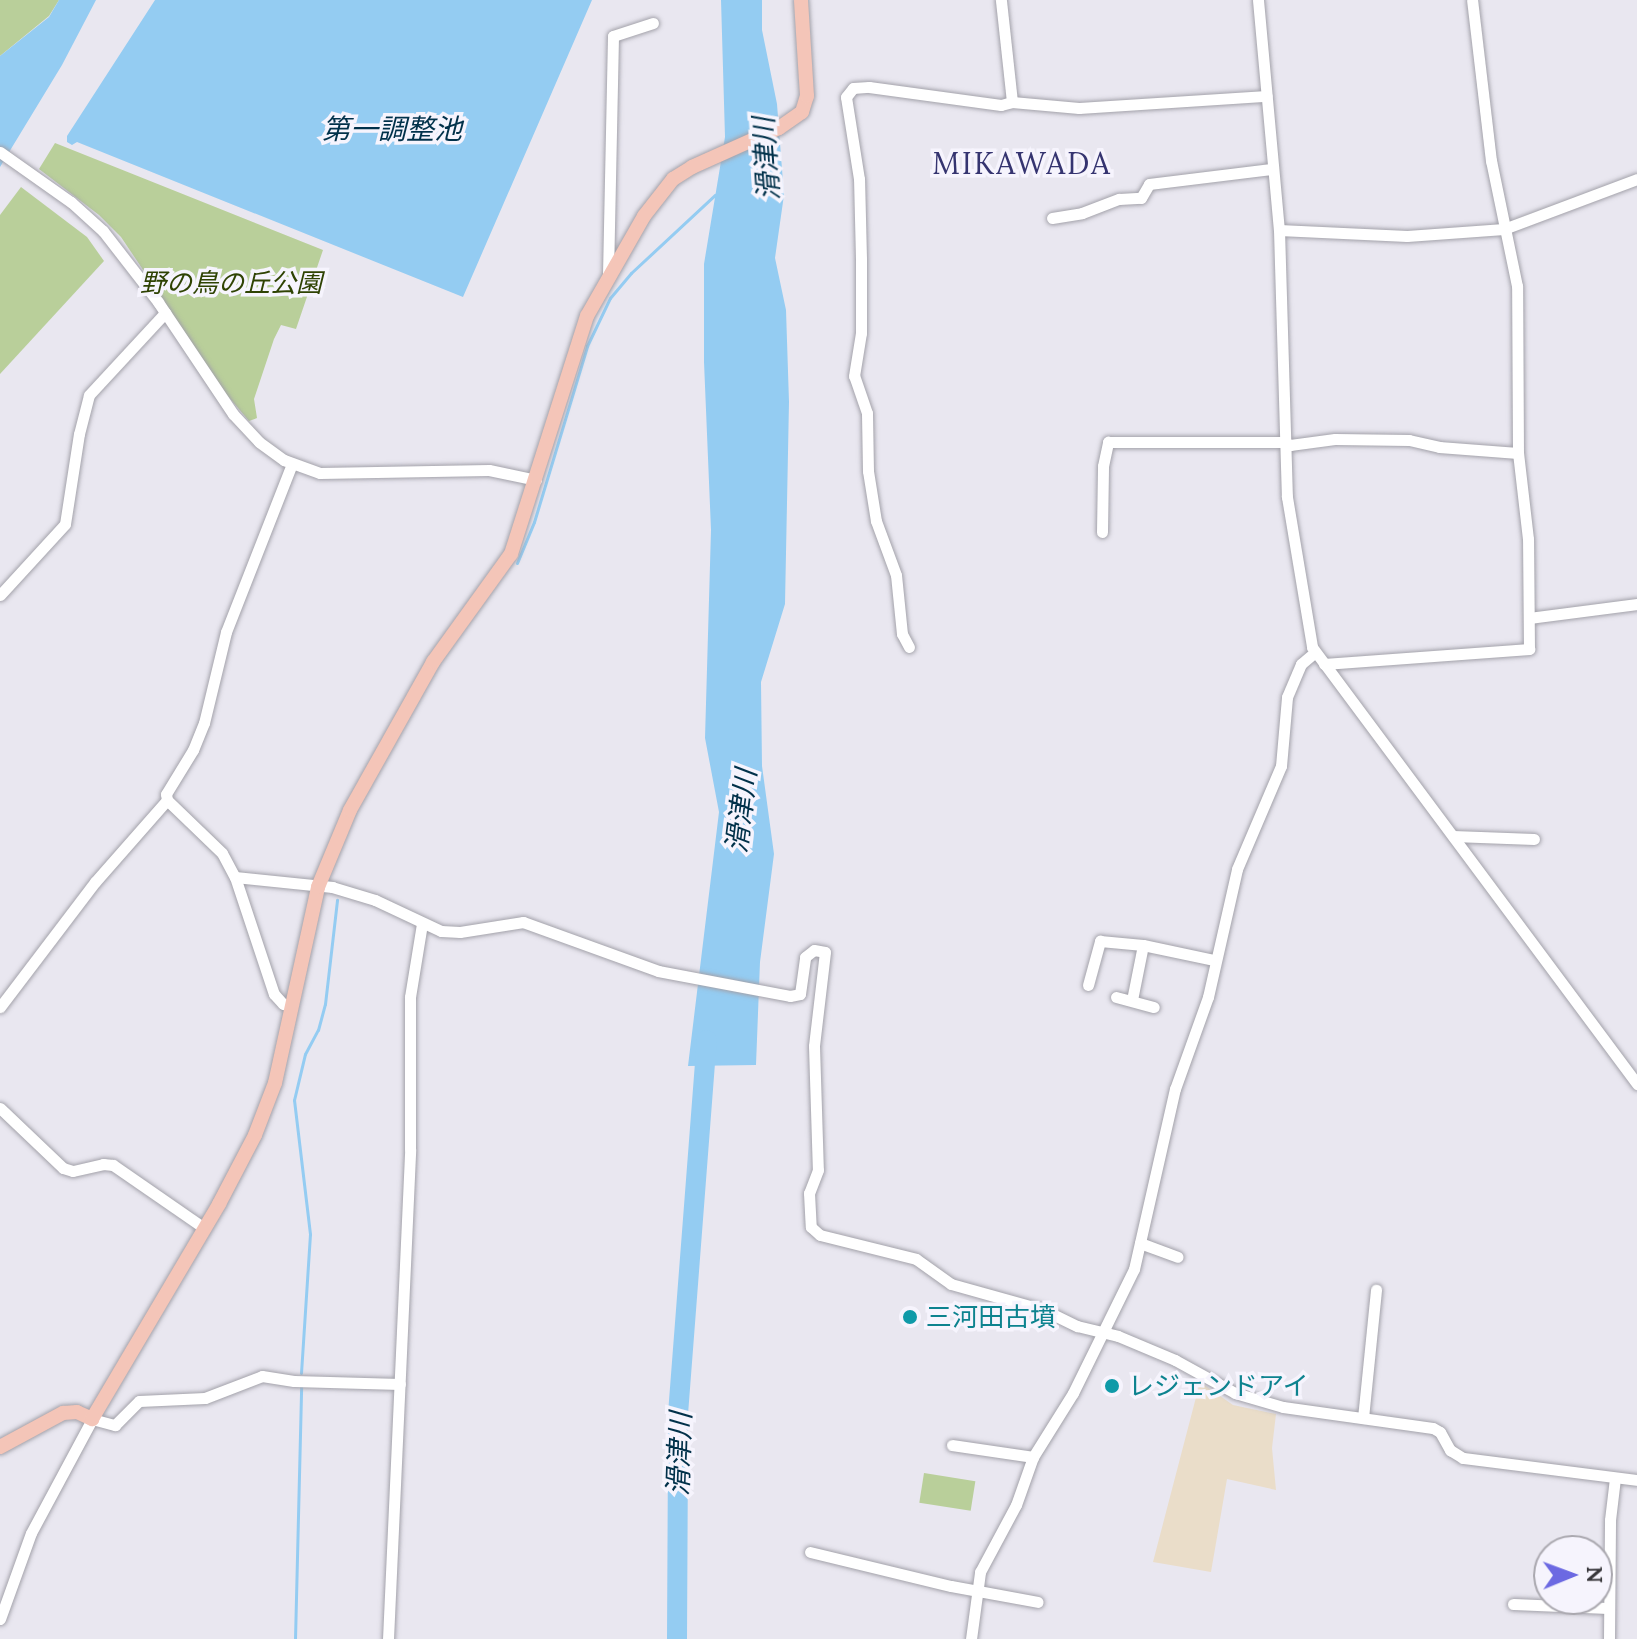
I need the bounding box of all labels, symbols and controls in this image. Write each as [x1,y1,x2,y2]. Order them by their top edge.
water label: 第一調整池 [322,112,462,146]
water label: 滑津川 [746,116,786,202]
district label: MIKAWADA [932,145,1112,181]
park label: 野の鳥の丘公園 [140,267,322,299]
water label: 滑津川 [719,767,763,855]
place label: 三河田古墳 [926,1301,1056,1333]
marker: 三河田古墳 [901,1308,919,1326]
place label: レジェンドアイ [1128,1370,1310,1402]
marker: レジェンドアイ [1103,1377,1121,1395]
water label: 滑津川 [661,1411,697,1497]
north arrow [1533,1535,1613,1615]
text: N [1581,1566,1609,1583]

